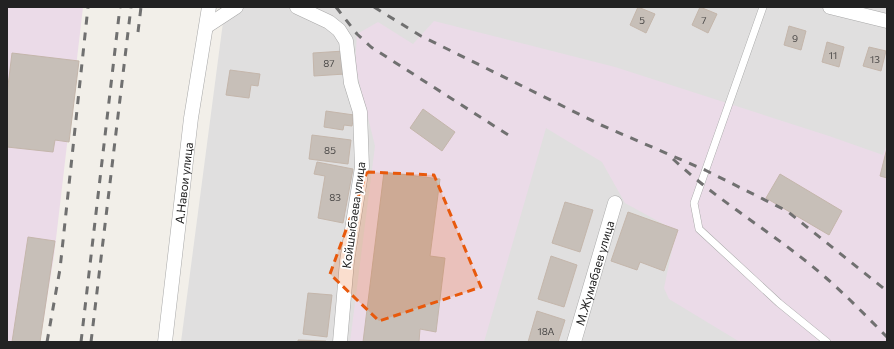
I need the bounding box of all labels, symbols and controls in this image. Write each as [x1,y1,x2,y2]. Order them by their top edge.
house number: 5 [639,14,645,26]
house number: 7 [701,14,707,26]
house number: 9 [792,32,798,44]
house number: 11 [829,49,837,61]
house number: 13 [870,53,880,65]
house number: 87 [323,57,335,69]
street label: А.Навои улица [172,142,195,225]
house number: 85 [324,144,336,156]
street label: Койшыбаева улица [339,161,367,269]
house number: 83 [329,191,341,203]
street label: М.Жумабаев улица [572,219,616,327]
house number: 18А [537,325,555,337]

